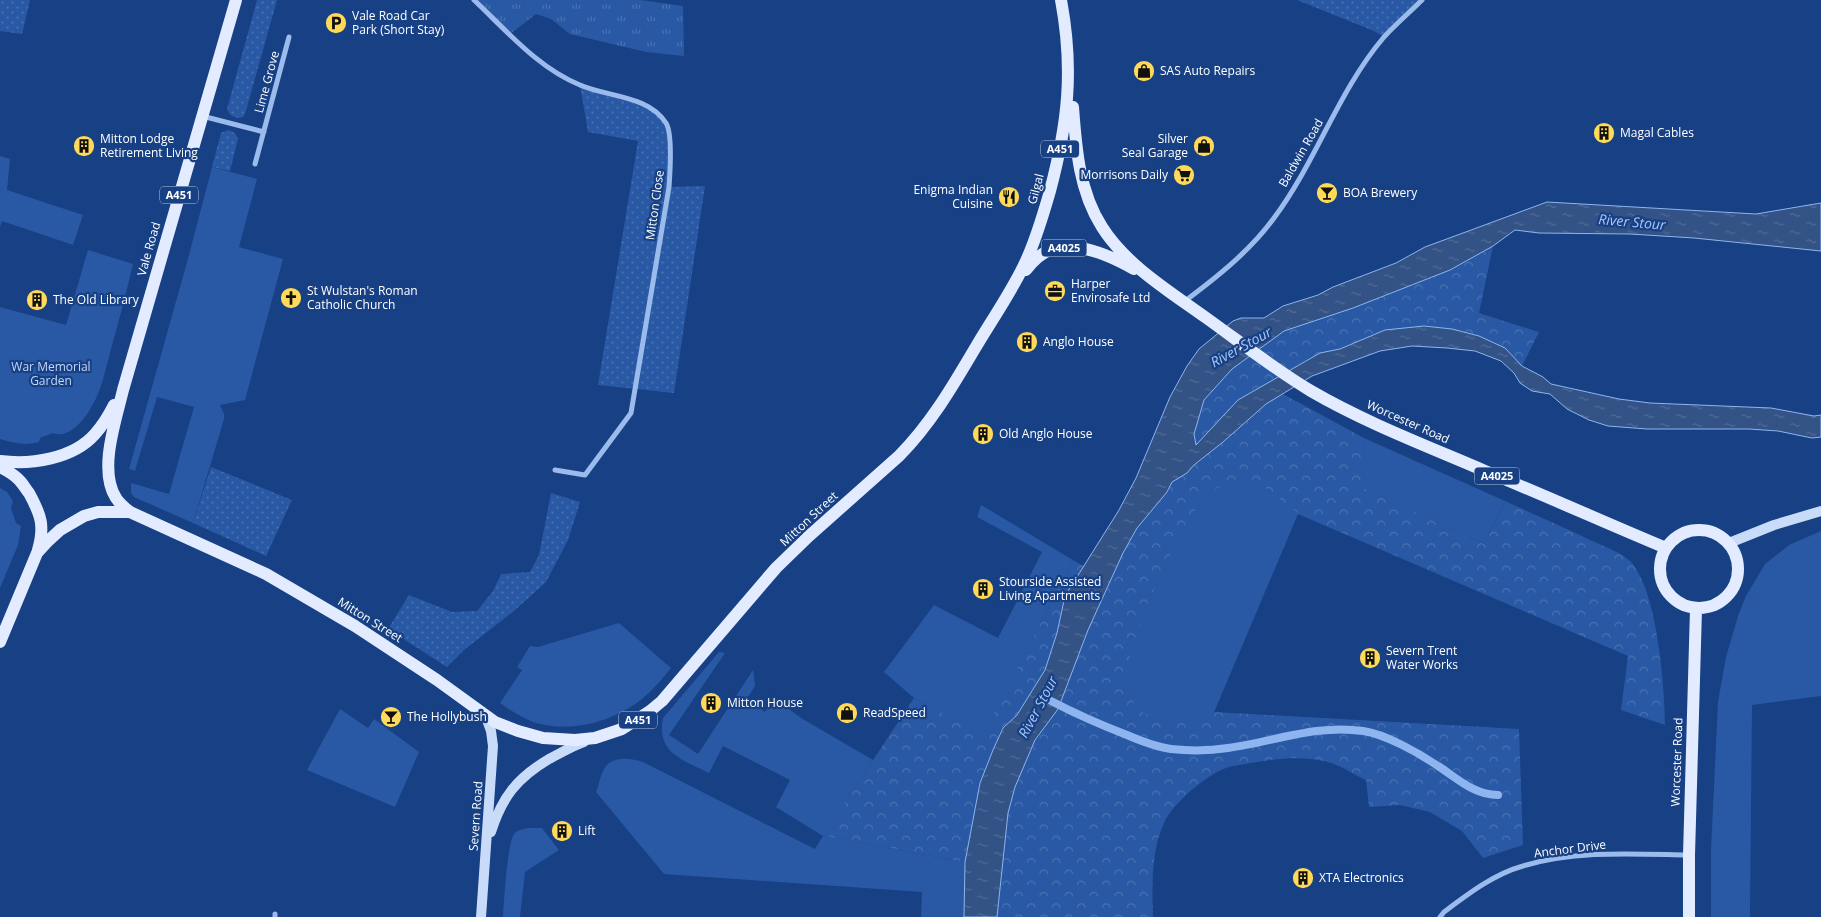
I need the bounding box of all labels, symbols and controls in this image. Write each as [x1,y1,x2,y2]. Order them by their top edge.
place label: Vale Road Car Park (Short Stay) [352,7,445,38]
parking icon: Vale Road Car Park (Short Stay) [324,11,348,35]
street label: Lime Grove [250,49,283,115]
shop icon: SAS Auto Repairs [1132,59,1156,83]
place label: SAS Auto Repairs [1160,62,1256,79]
street label: Baldwin Road [1274,115,1327,190]
building icon: Magal Cables [1592,121,1616,145]
place label: Magal Cables [1620,124,1694,141]
place label: Mitton Lodge Retirement Living [100,130,198,161]
place label: Silver Seal Garage [1122,130,1188,161]
building icon: Mitton Lodge Retirement Living [72,134,96,158]
shop icon: Silver Seal Garage [1192,134,1216,158]
road number: A451 [1041,140,1079,158]
supermarket icon: Morrisons Daily [1172,163,1196,187]
place label: Morrisons Daily [1081,166,1169,183]
street label: Mitton Close [641,169,668,241]
street label: Gilgal [1023,172,1048,206]
place label: Enigma Indian Cuisine [913,181,993,212]
bar icon: BOA Brewery [1315,181,1339,205]
place label: BOA Brewery [1343,184,1418,201]
restaurant icon: Enigma Indian Cuisine [997,185,1021,209]
road number: A451 [160,186,198,204]
water label: River Stour [1598,209,1667,234]
street label: Vale Road [133,220,164,278]
road number: A4025 [1042,240,1086,256]
place label: Harper Envirosafe Ltd [1071,275,1150,306]
office icon: Harper Envirosafe Ltd [1043,279,1067,303]
place label: St Wulstan's Roman Catholic Church [307,282,418,313]
church icon: St Wulstan's Roman Catholic Church [279,286,303,310]
building icon: The Old Library [25,288,49,312]
place label: The Old Library [53,291,140,308]
water label: River Stour [1207,322,1275,371]
building icon: Anglo House [1015,330,1039,354]
place label: Anglo House [1043,333,1114,350]
park label: War Memorial Garden [11,358,91,389]
street label: Worcester Road [1364,396,1452,447]
building icon: Old Anglo House [971,422,995,446]
place label: Old Anglo House [999,425,1093,442]
road number: A4025 [1474,468,1520,484]
street label: Mitton Street [776,487,841,550]
place label: Stourside Assisted Living Apartments [999,573,1101,604]
building icon: Stourside Assisted Living Apartments [971,577,995,601]
street label: Mitton Street [335,593,406,646]
place label: Severn Trent Water Works [1386,642,1458,673]
building icon: Severn Trent Water Works [1358,646,1382,670]
water label: River Stour [1013,672,1062,741]
building icon: Mitton House [699,691,723,715]
place label: Mitton House [727,694,803,711]
shop icon: ReadSpeed [835,701,859,725]
place label: ReadSpeed [863,704,926,721]
bar icon: The Hollybush [379,705,403,729]
place label: The Hollybush [407,708,487,725]
road number: A451 [619,712,657,728]
street label: Worcester Road [1666,717,1687,807]
street label: Severn Road [465,780,486,852]
building icon: Lift [550,819,574,843]
place label: Lift [578,822,596,839]
street label: Anchor Drive [1533,836,1607,861]
building icon: XTA Electronics [1291,866,1315,890]
place label: XTA Electronics [1319,869,1404,886]

